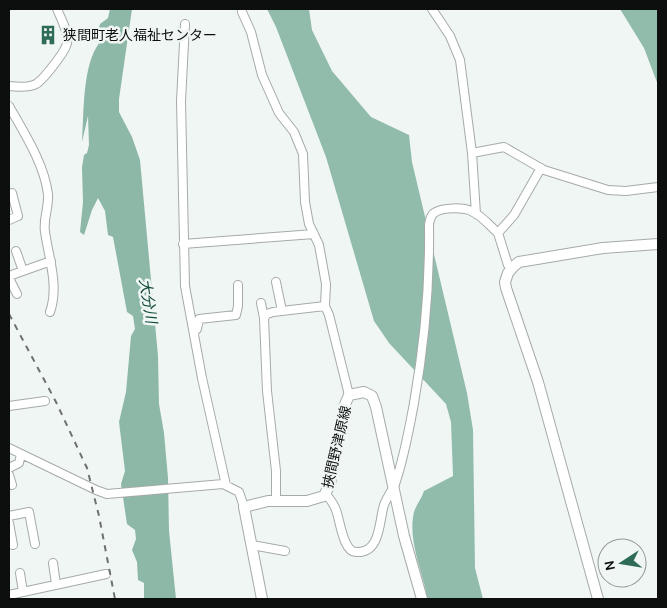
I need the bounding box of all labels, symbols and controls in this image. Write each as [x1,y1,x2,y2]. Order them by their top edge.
building icon: 狭間町老人福祉センター [37,24,59,46]
place label: 狭間町老人福祉センター [63,27,217,44]
water label: 大分川 [136,277,161,327]
street label: 挾間野津原線 [319,404,355,490]
north arrow [597,538,647,588]
text: N [600,559,619,572]

